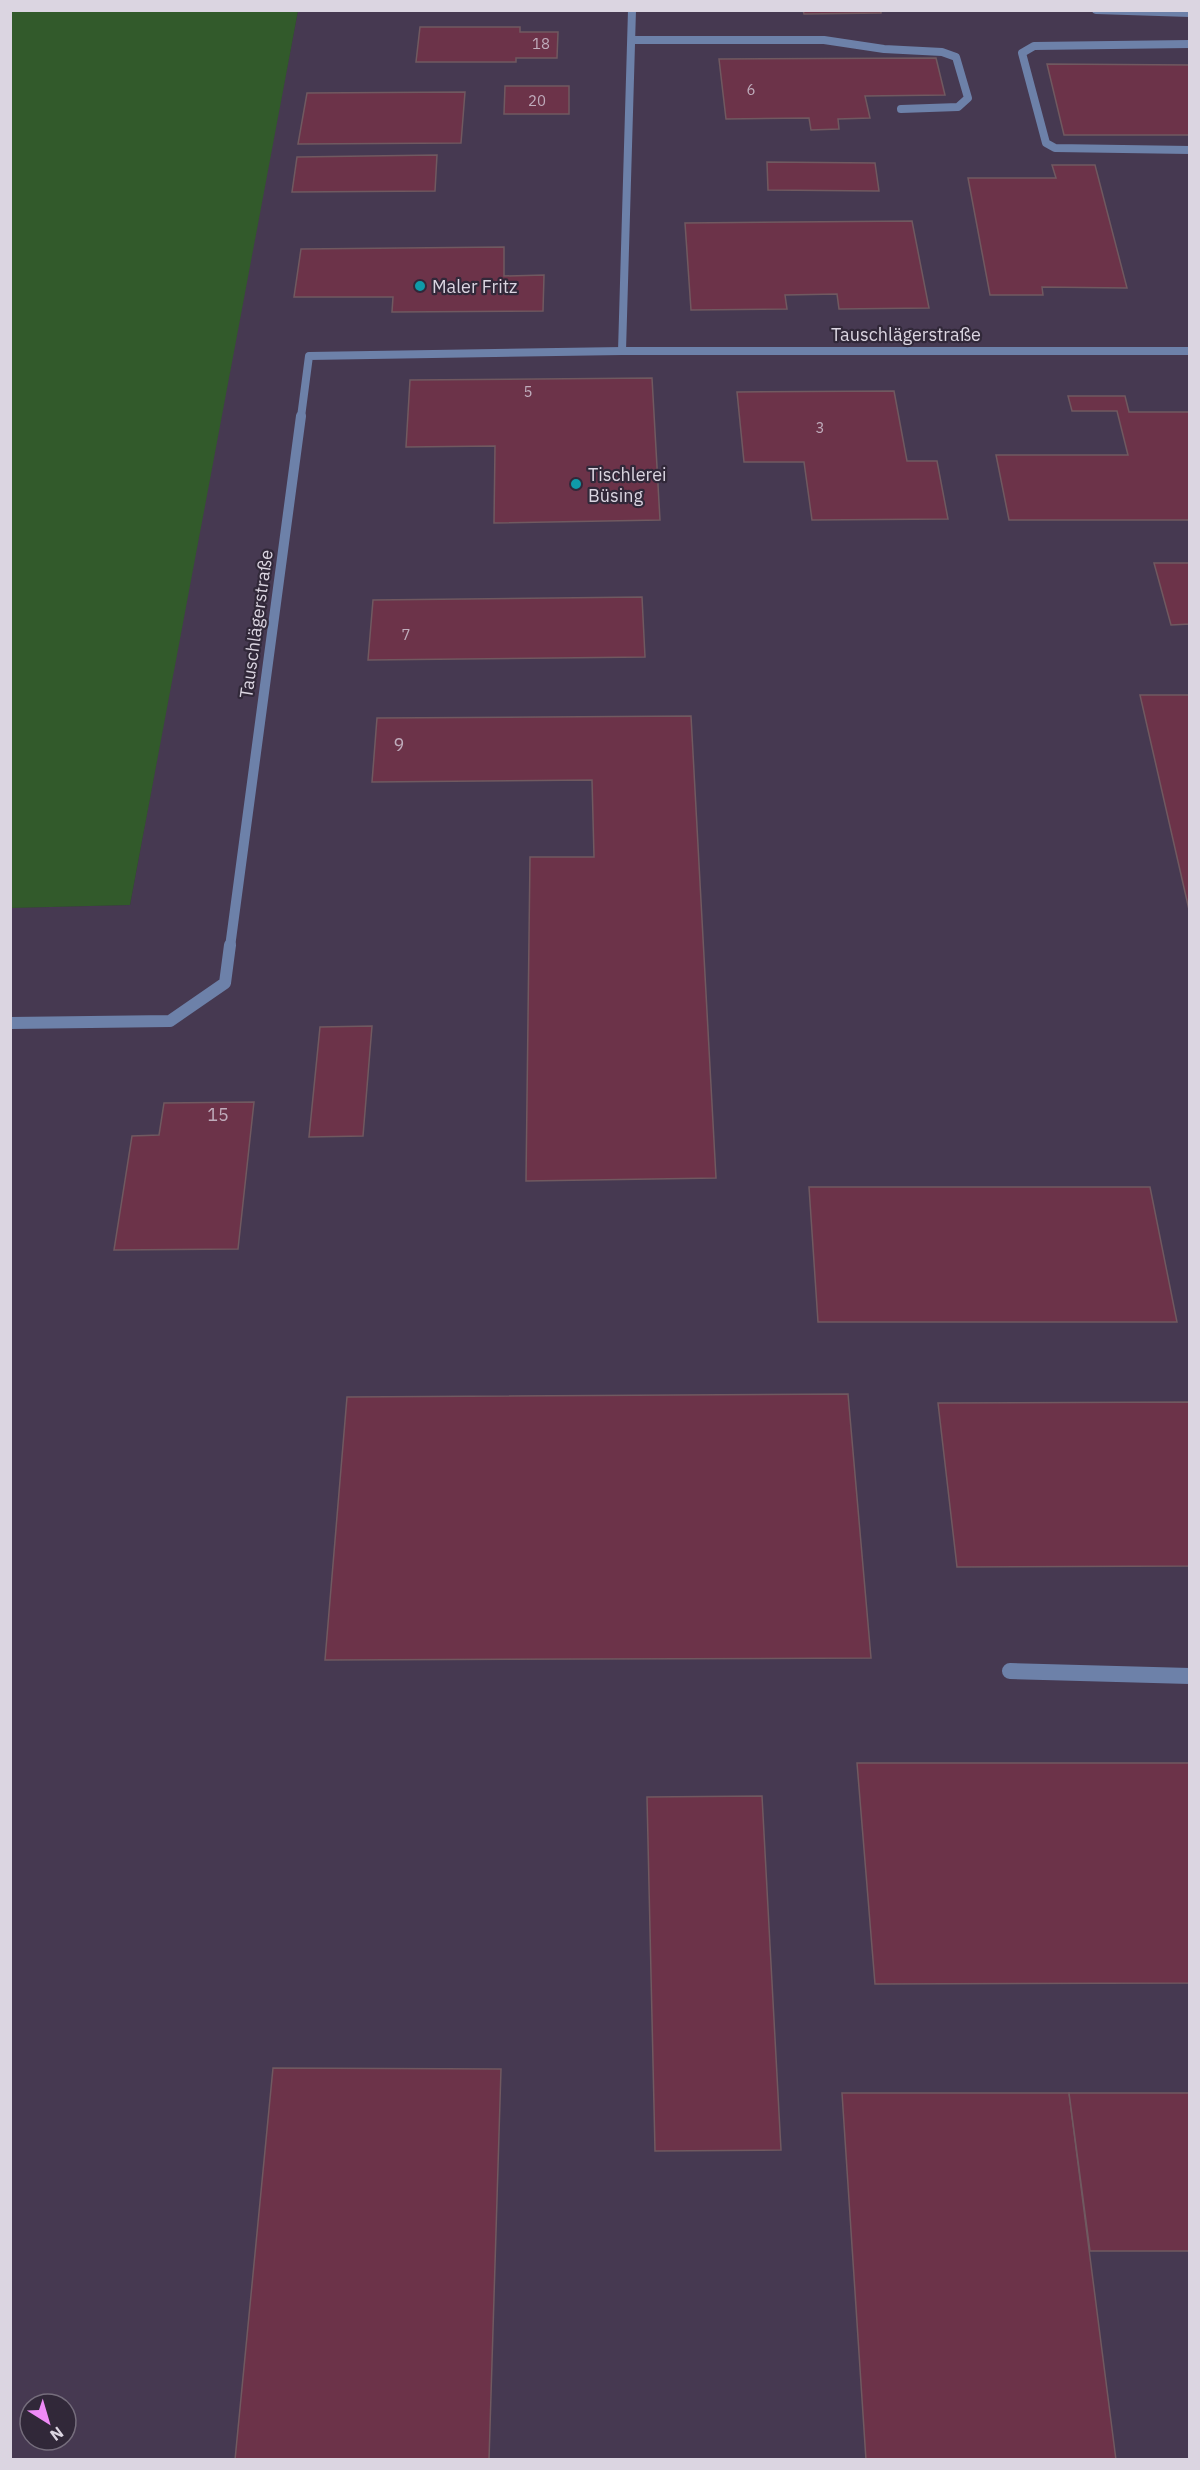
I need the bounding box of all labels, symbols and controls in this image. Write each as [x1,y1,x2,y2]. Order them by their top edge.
house number: 18 [532,34,550,53]
house number: 6 [746,80,756,99]
house number: 20 [528,91,546,110]
place label: Maler Fritz [432,275,517,298]
marker: Maler Fritz [413,279,427,293]
street label: Tauschlägerstraße [831,323,981,346]
house number: 5 [523,382,533,401]
house number: 3 [815,418,825,437]
place label: Tischlerei Büsing [588,463,667,507]
marker: Tischlerei Büsing [569,477,583,491]
street label: Tauschlägerstraße [234,548,278,700]
house number: 7 [401,625,411,644]
house number: 9 [394,733,404,756]
house number: 15 [207,1103,229,1126]
north arrow [18,2392,78,2452]
text: N [46,2423,68,2445]

